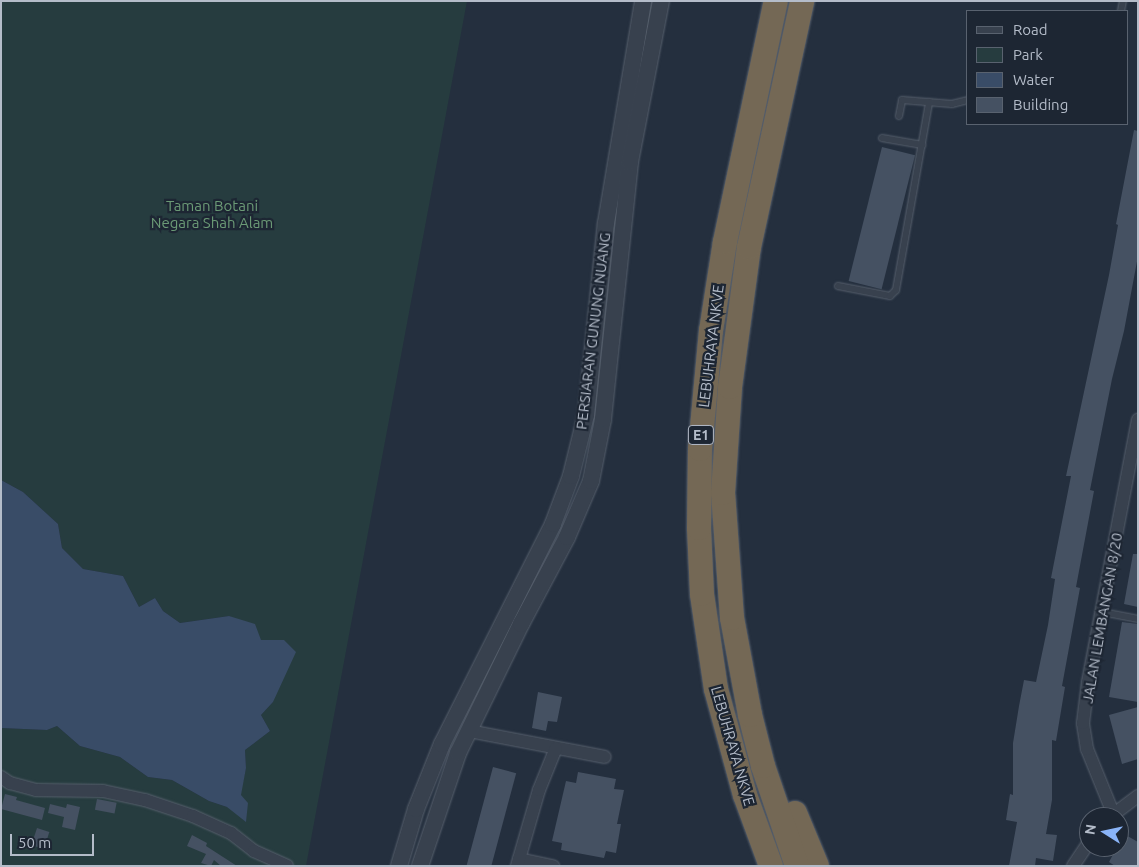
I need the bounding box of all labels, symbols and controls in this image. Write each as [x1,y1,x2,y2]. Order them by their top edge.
legend [966,10,1129,125]
text: Road [1013,21,1048,38]
text: Park [1013,46,1043,63]
text: Water [1013,71,1054,88]
text: Building [1013,96,1068,113]
park label: Taman Botani Negara Shah Alam [151,196,273,231]
street label: PERSIARAN GUNUNG NUANG [572,231,614,431]
street label: LEBUHRAYA NKVE [695,284,727,408]
road number: E1 [687,424,715,446]
street label: JALAN LEMBANGAN 8/20 [1078,531,1126,705]
street label: LEBUHRAYA NKVE [707,684,759,808]
north arrow [1079,807,1129,857]
text: N [1081,823,1099,836]
scale bar [12,824,96,856]
text: 50 m [18,834,51,851]

